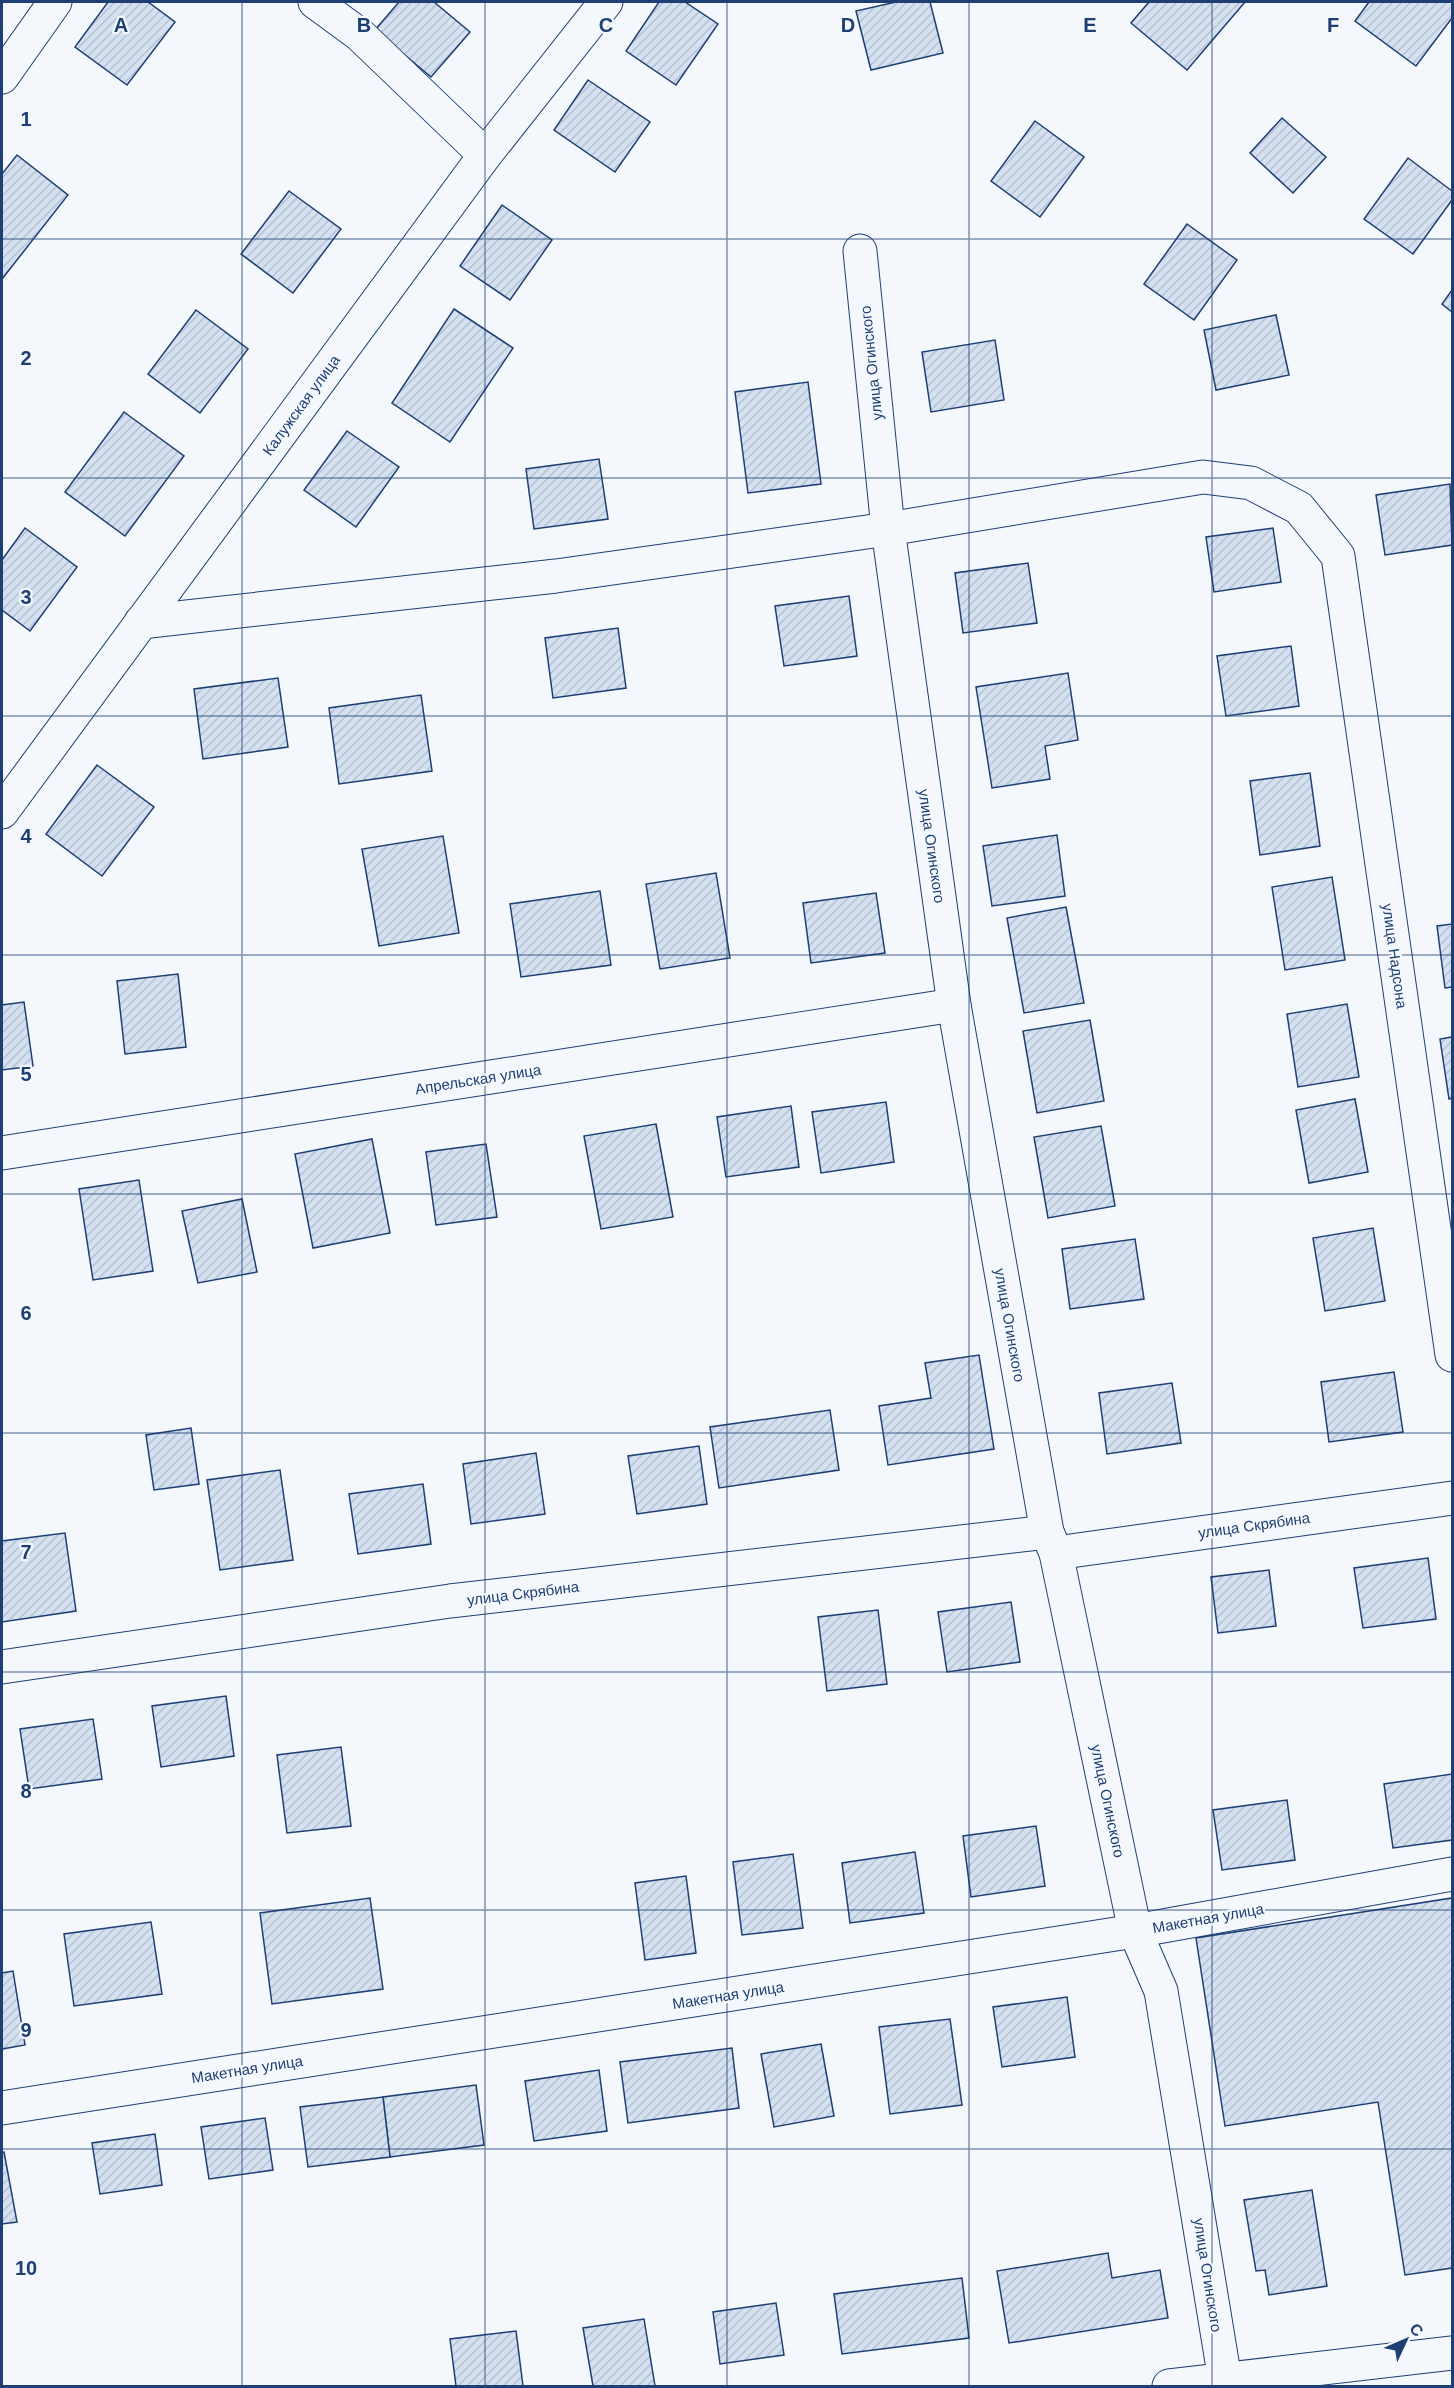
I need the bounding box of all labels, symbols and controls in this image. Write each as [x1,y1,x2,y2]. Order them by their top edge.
text: A [114,14,128,36]
text: B [357,14,371,36]
text: C [599,14,613,36]
text: D [841,14,855,36]
text: E [1083,14,1097,36]
text: F [1327,14,1339,36]
text: 1 [20,108,32,130]
street label: улица Огинского [857,305,885,421]
text: 2 [20,347,32,369]
street label: Калужская улица [259,351,343,458]
text: 3 [20,586,32,608]
street label: улица Огинского [916,788,948,904]
text: 4 [20,825,32,847]
street label: улица Надсона [1379,902,1411,1010]
street label: Апрельская улица [414,1061,543,1097]
text: 5 [20,1063,32,1085]
street label: улица Огинского [992,1267,1028,1383]
text: 6 [20,1302,32,1324]
street label: улица Скрябина [1197,1509,1312,1541]
text: 7 [20,1541,32,1563]
street label: улица Скрябина [466,1578,581,1608]
street label: улица Огинского [1088,1743,1128,1859]
text: 8 [20,1780,32,1802]
street label: Макетная улица [1151,1900,1266,1936]
street label: Макетная улица [671,1978,786,2012]
text: 9 [20,2019,32,2041]
street label: Макетная улица [190,2052,305,2086]
street label: улица Огинского [1191,2217,1225,2333]
text: 10 [15,2257,37,2279]
north arrow [1376,2310,1436,2370]
text: С [1406,2320,1427,2340]

